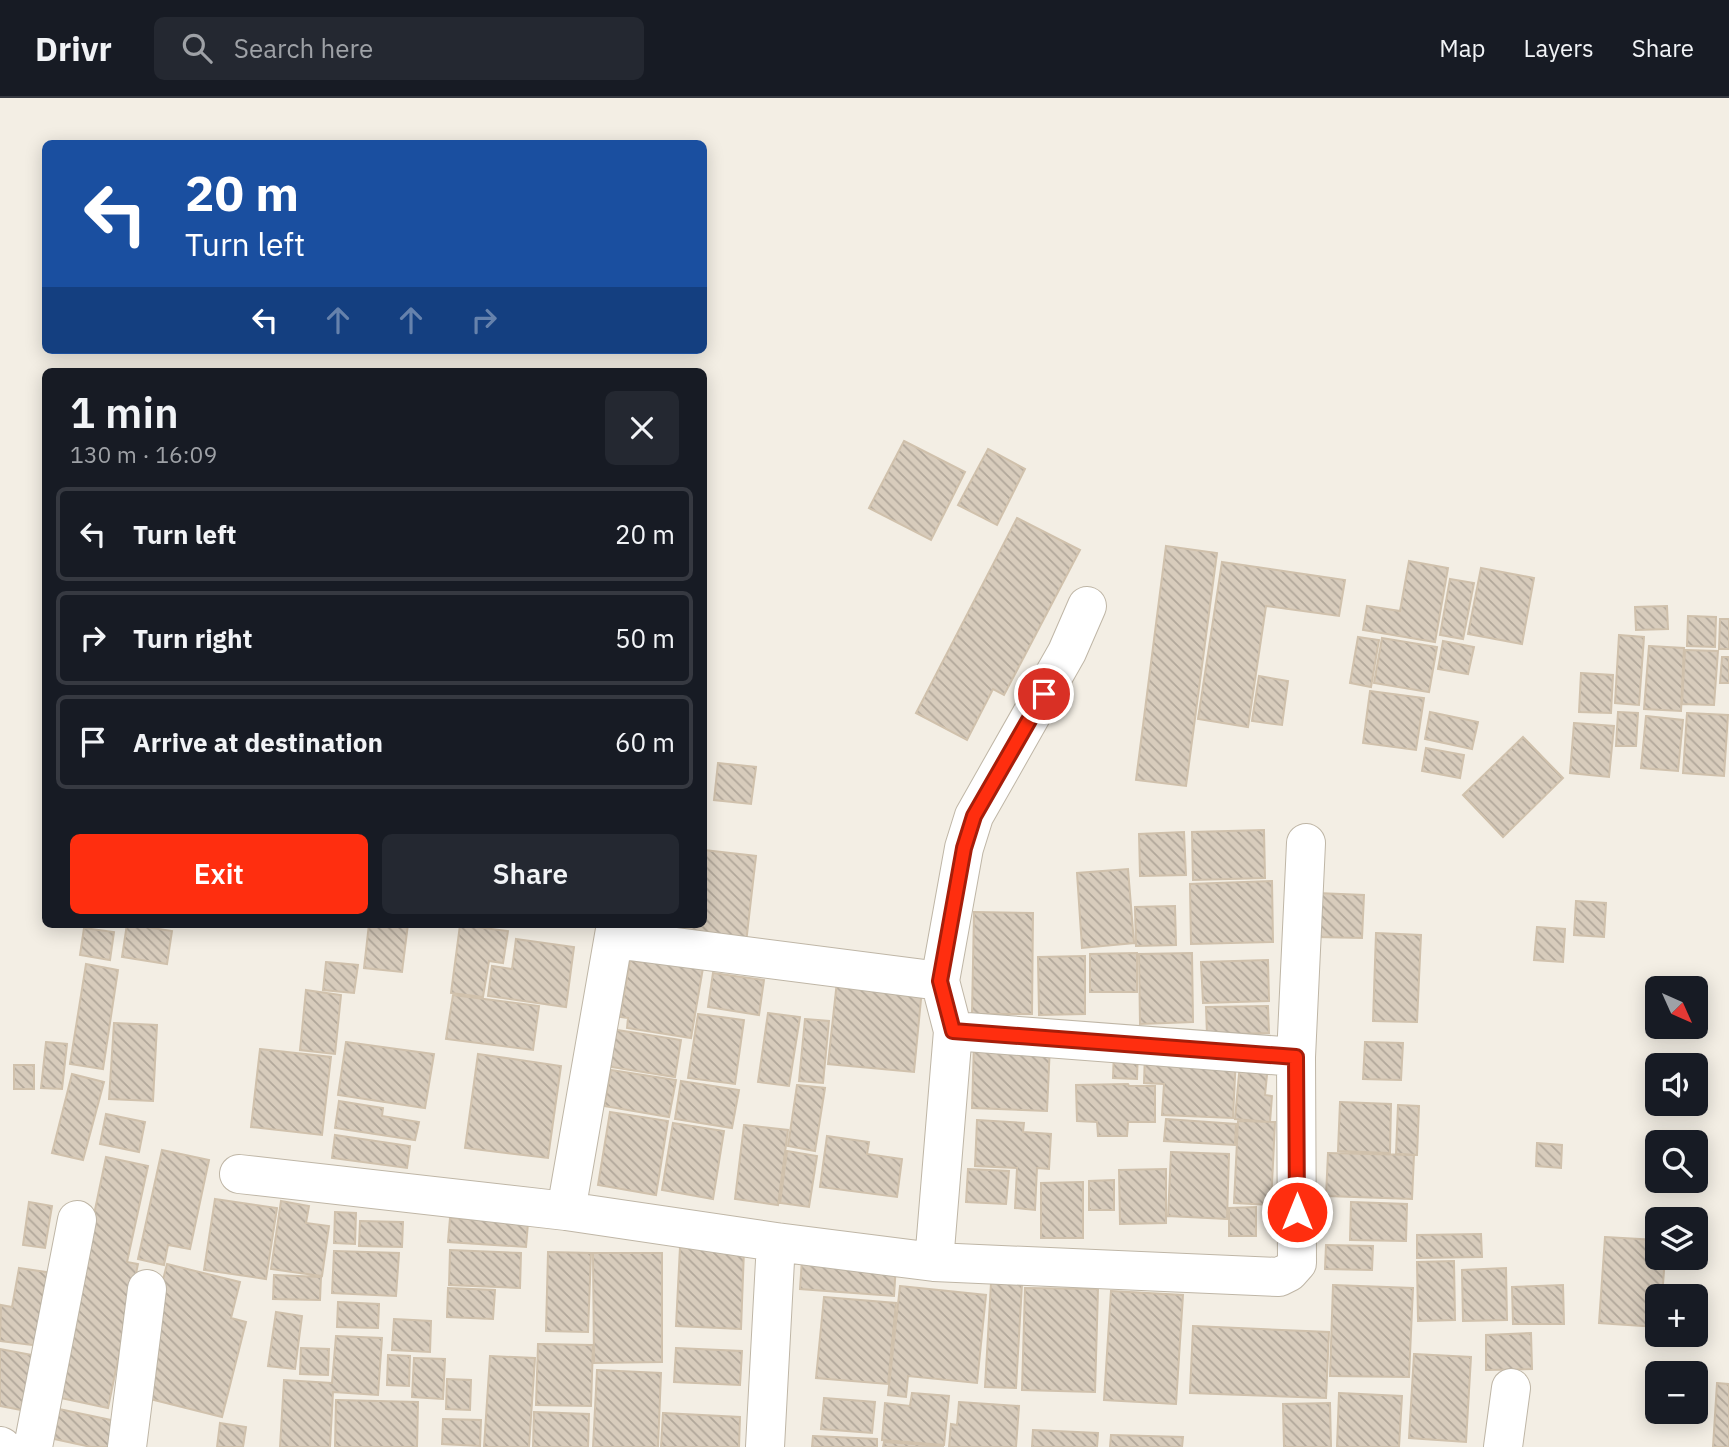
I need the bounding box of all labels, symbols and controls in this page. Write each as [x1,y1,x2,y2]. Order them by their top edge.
search box [154,17,644,80]
text: Drivr [35,27,112,70]
icon: search [178,29,216,67]
text: Search here [234,31,373,65]
text: Map [1439,32,1486,64]
text: Layers [1524,32,1594,64]
text: Share [1632,32,1694,64]
text: 20 m [185,161,299,224]
icon: left [70,168,161,259]
text: Turn left [185,223,305,265]
icon: left [246,301,284,339]
icon: ahead [319,301,357,339]
icon: ahead [392,301,430,339]
icon: right [465,301,503,339]
text: 1 min [70,385,179,440]
button: close [605,391,679,465]
text: 130 m · 16:09 [70,439,217,469]
icon: left [74,515,112,553]
text: Turn left [133,517,236,551]
text: 20 m [615,517,675,551]
icon: right [74,619,112,657]
text: Turn right [133,621,252,655]
text: 50 m [615,621,675,655]
pin [1014,664,1074,724]
icon: arrive [1025,675,1063,713]
icon: arrive [74,723,112,761]
text: Arrive at destination [133,725,383,759]
text: 60 m [615,725,675,759]
button: Exit [70,834,368,914]
button: Share [382,834,679,914]
north arrow [1645,976,1708,1040]
map controls [1645,976,1708,1424]
button: sound [1645,1053,1708,1116]
button: search [1645,1130,1708,1193]
position arrow [1260,1175,1334,1249]
button: layers [1645,1207,1708,1270]
button: + [1645,1284,1708,1347]
button: − [1645,1361,1708,1424]

